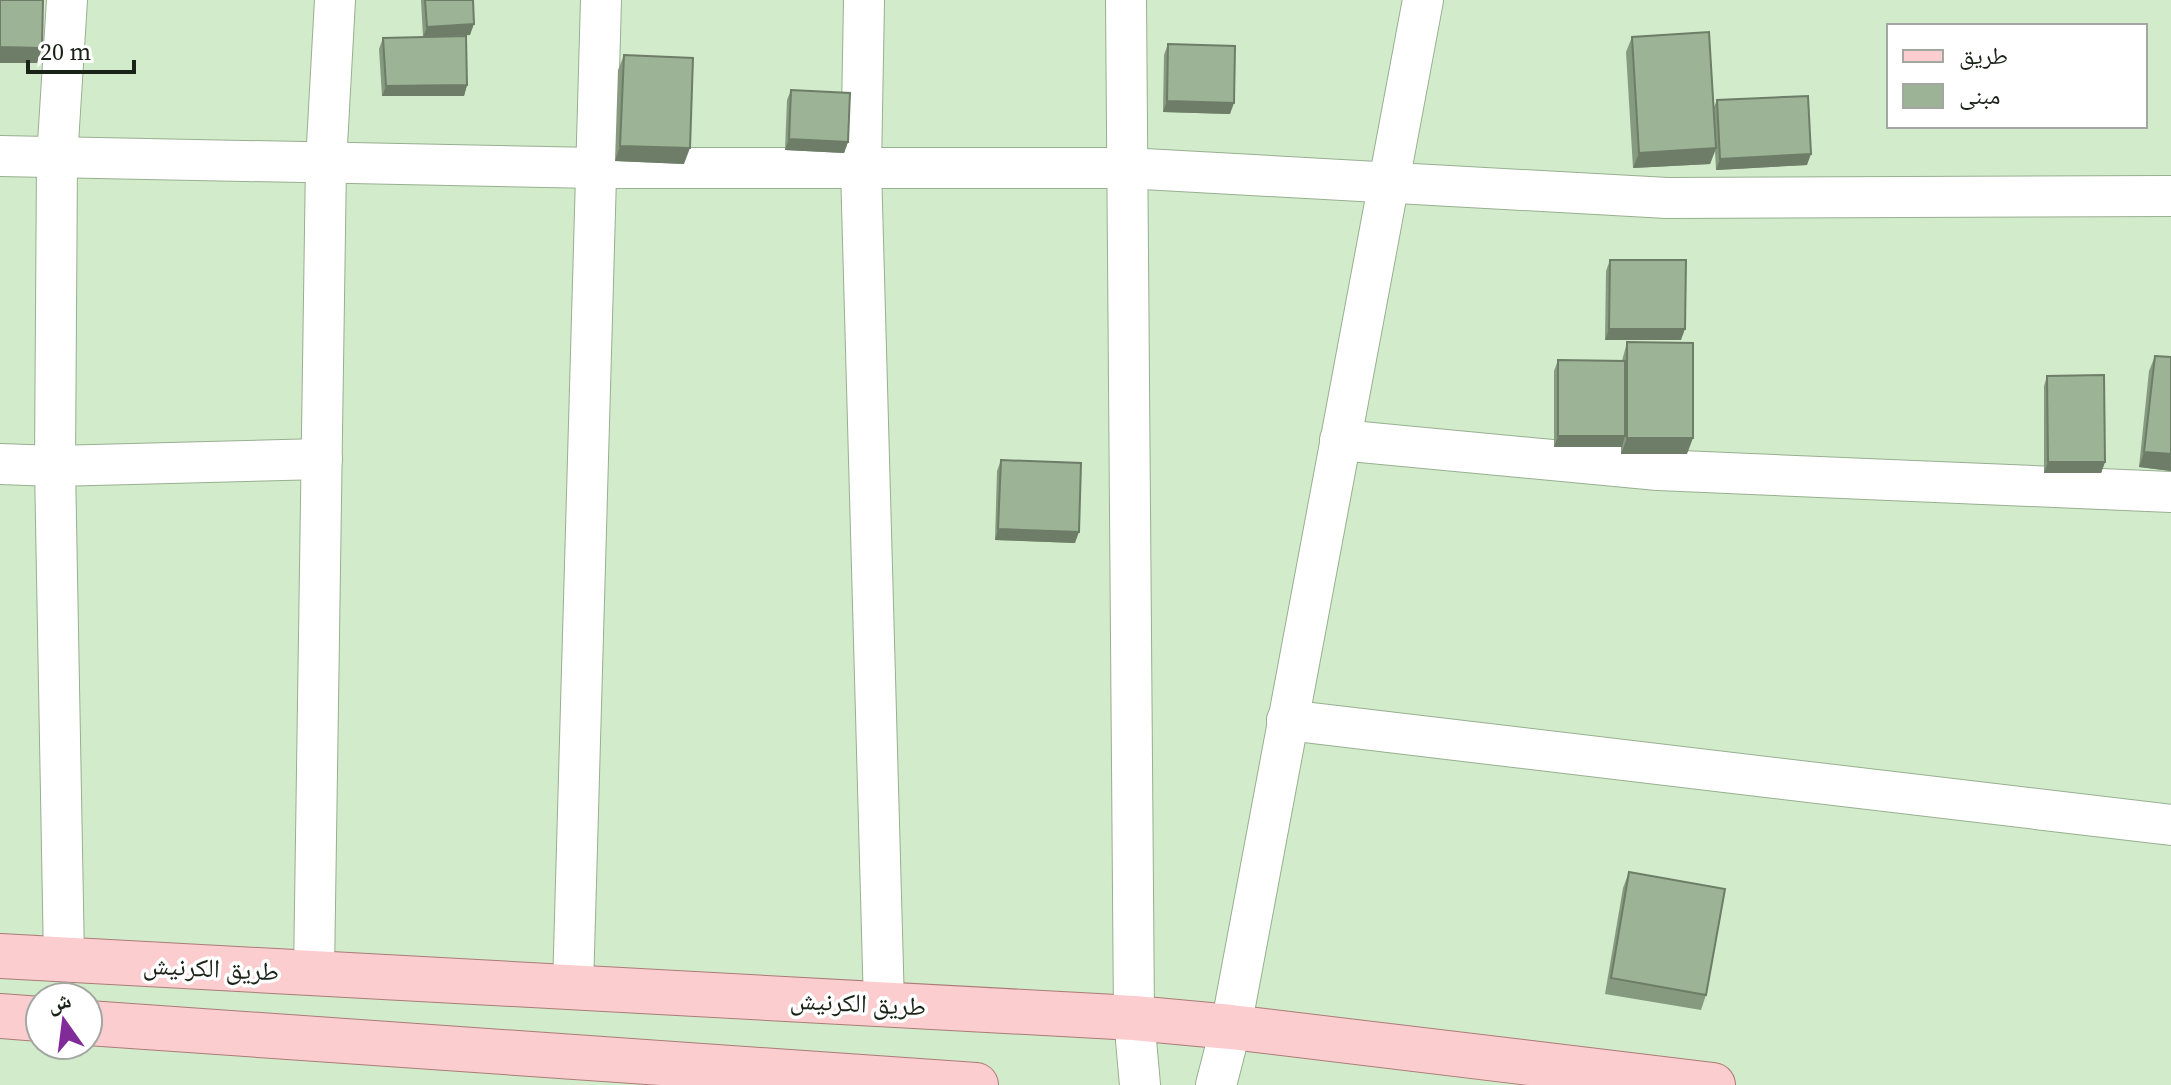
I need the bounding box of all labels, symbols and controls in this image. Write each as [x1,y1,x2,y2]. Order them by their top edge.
scale bar [28,24,134,74]
legend [1887,24,2147,128]
text: 20 m [40,35,91,68]
text: طريق [1959,39,2008,72]
text: مبنى [1959,79,2000,112]
street label: طريق الكرنيش [142,946,280,990]
north arrow [24,981,104,1061]
street label: طريق الكرنيش [789,981,927,1025]
text: ش [44,984,74,1019]

